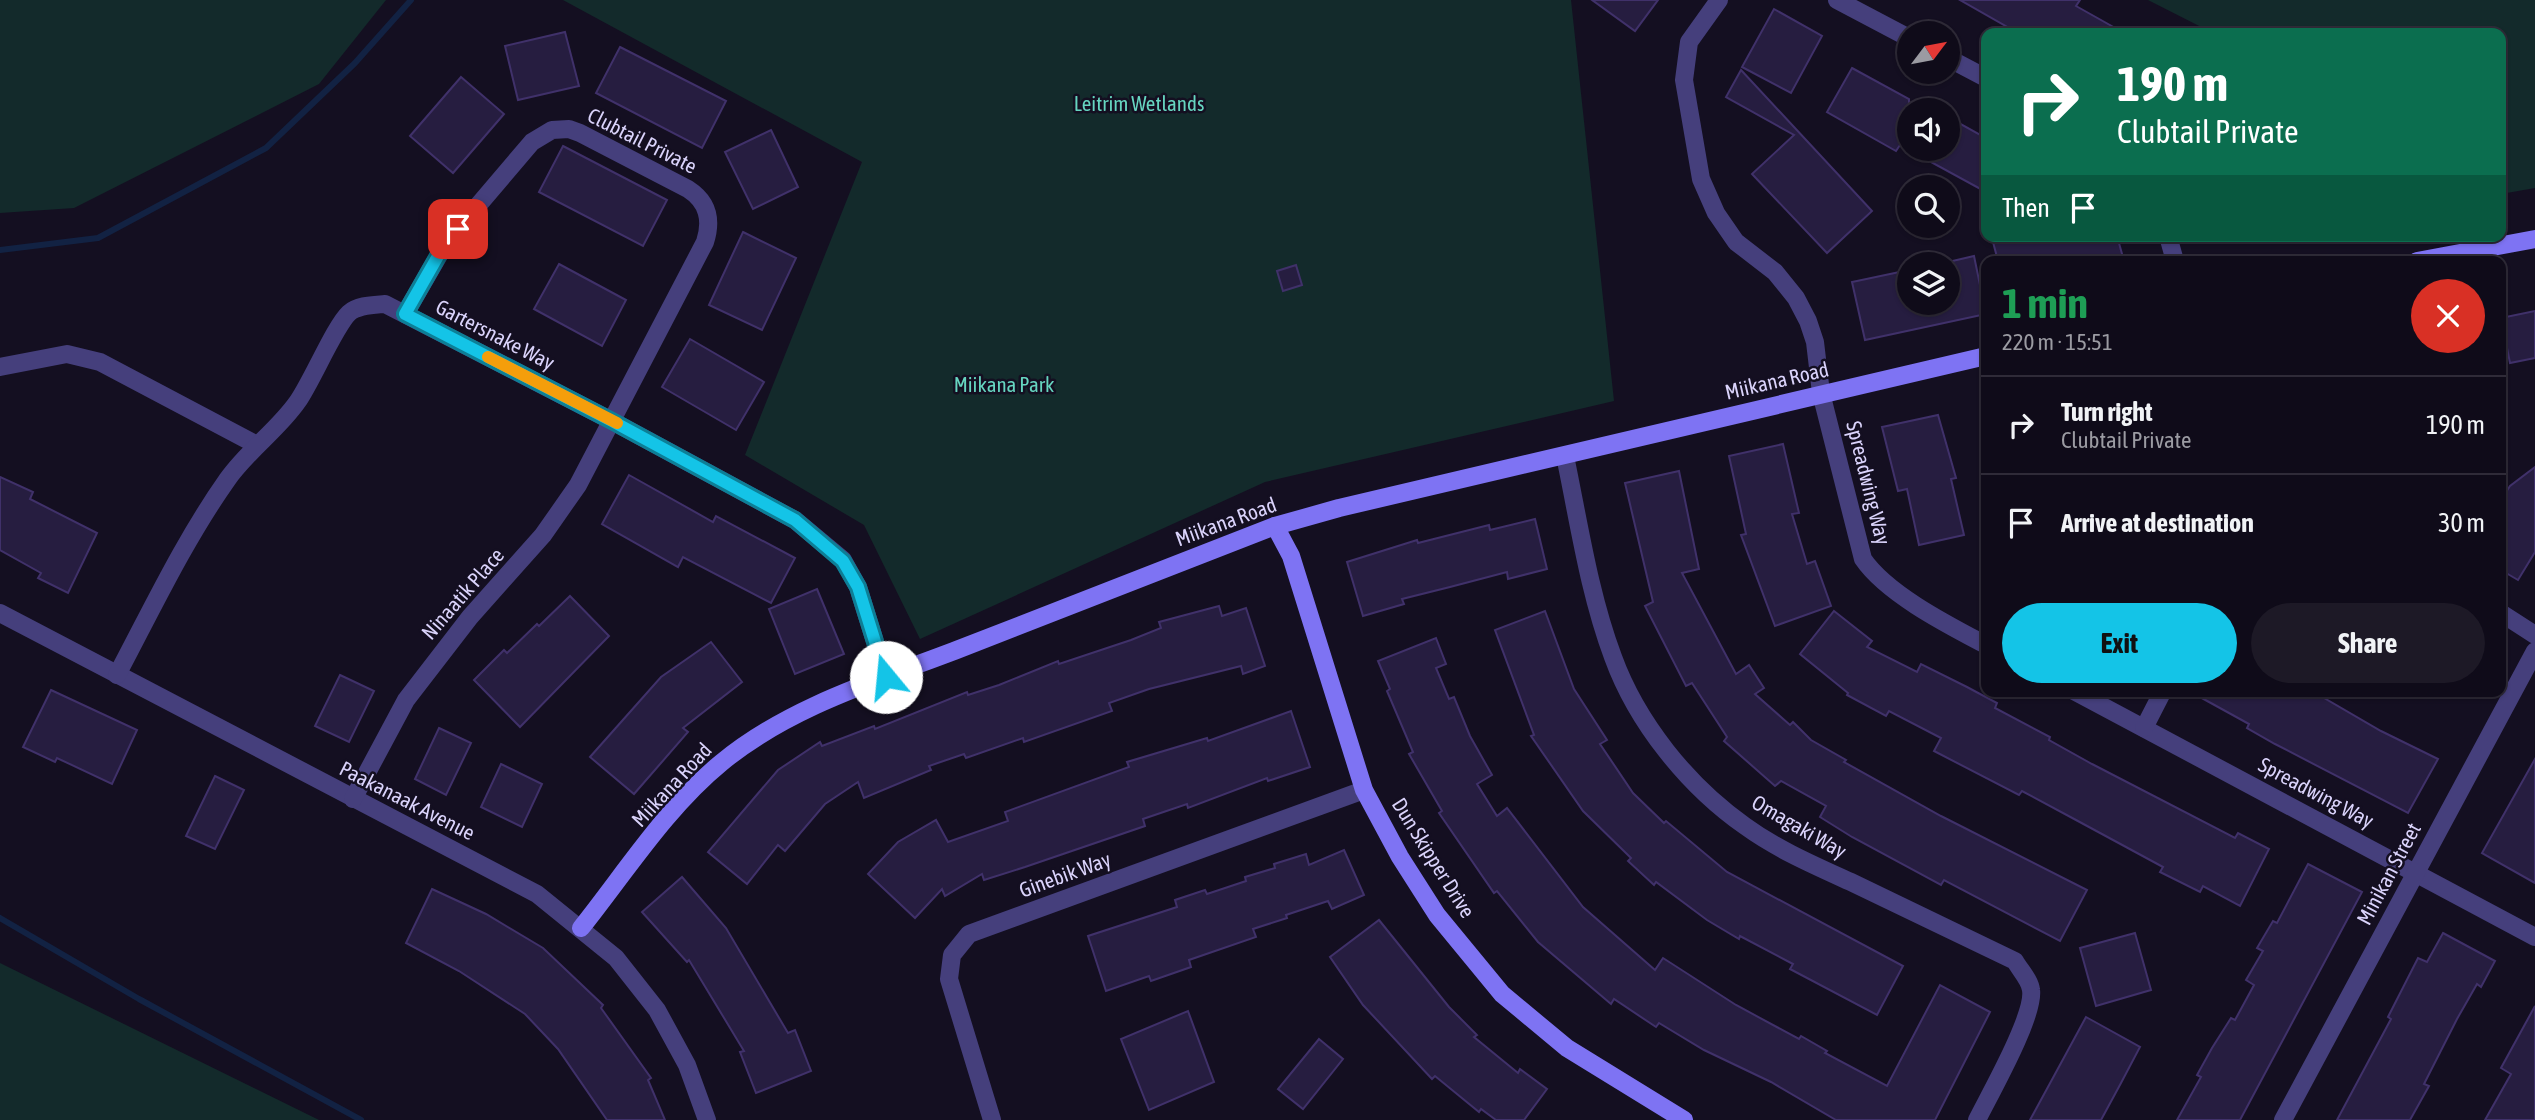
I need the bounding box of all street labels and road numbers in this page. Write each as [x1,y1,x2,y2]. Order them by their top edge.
street label: Clubtail Private [584,102,701,178]
street label: Gartersnake Way [432,294,559,374]
street label: Miikana Road [1723,356,1831,404]
street label: Spreadwing Way [1842,418,1896,547]
street label: Miikana Road [1172,492,1279,550]
street label: Ninaatik Place [416,543,508,644]
street label: Miikana Road [626,737,716,831]
street label: Spreadwing Way [2255,752,2378,833]
street label: Paakanaak Avenue [336,756,479,844]
street label: Omagaki Way [1748,790,1851,863]
street label: Dun Skipper Drive [1388,793,1480,922]
street label: Minikan Street [2351,818,2425,929]
street label: Ginebik Way [1016,846,1114,902]

